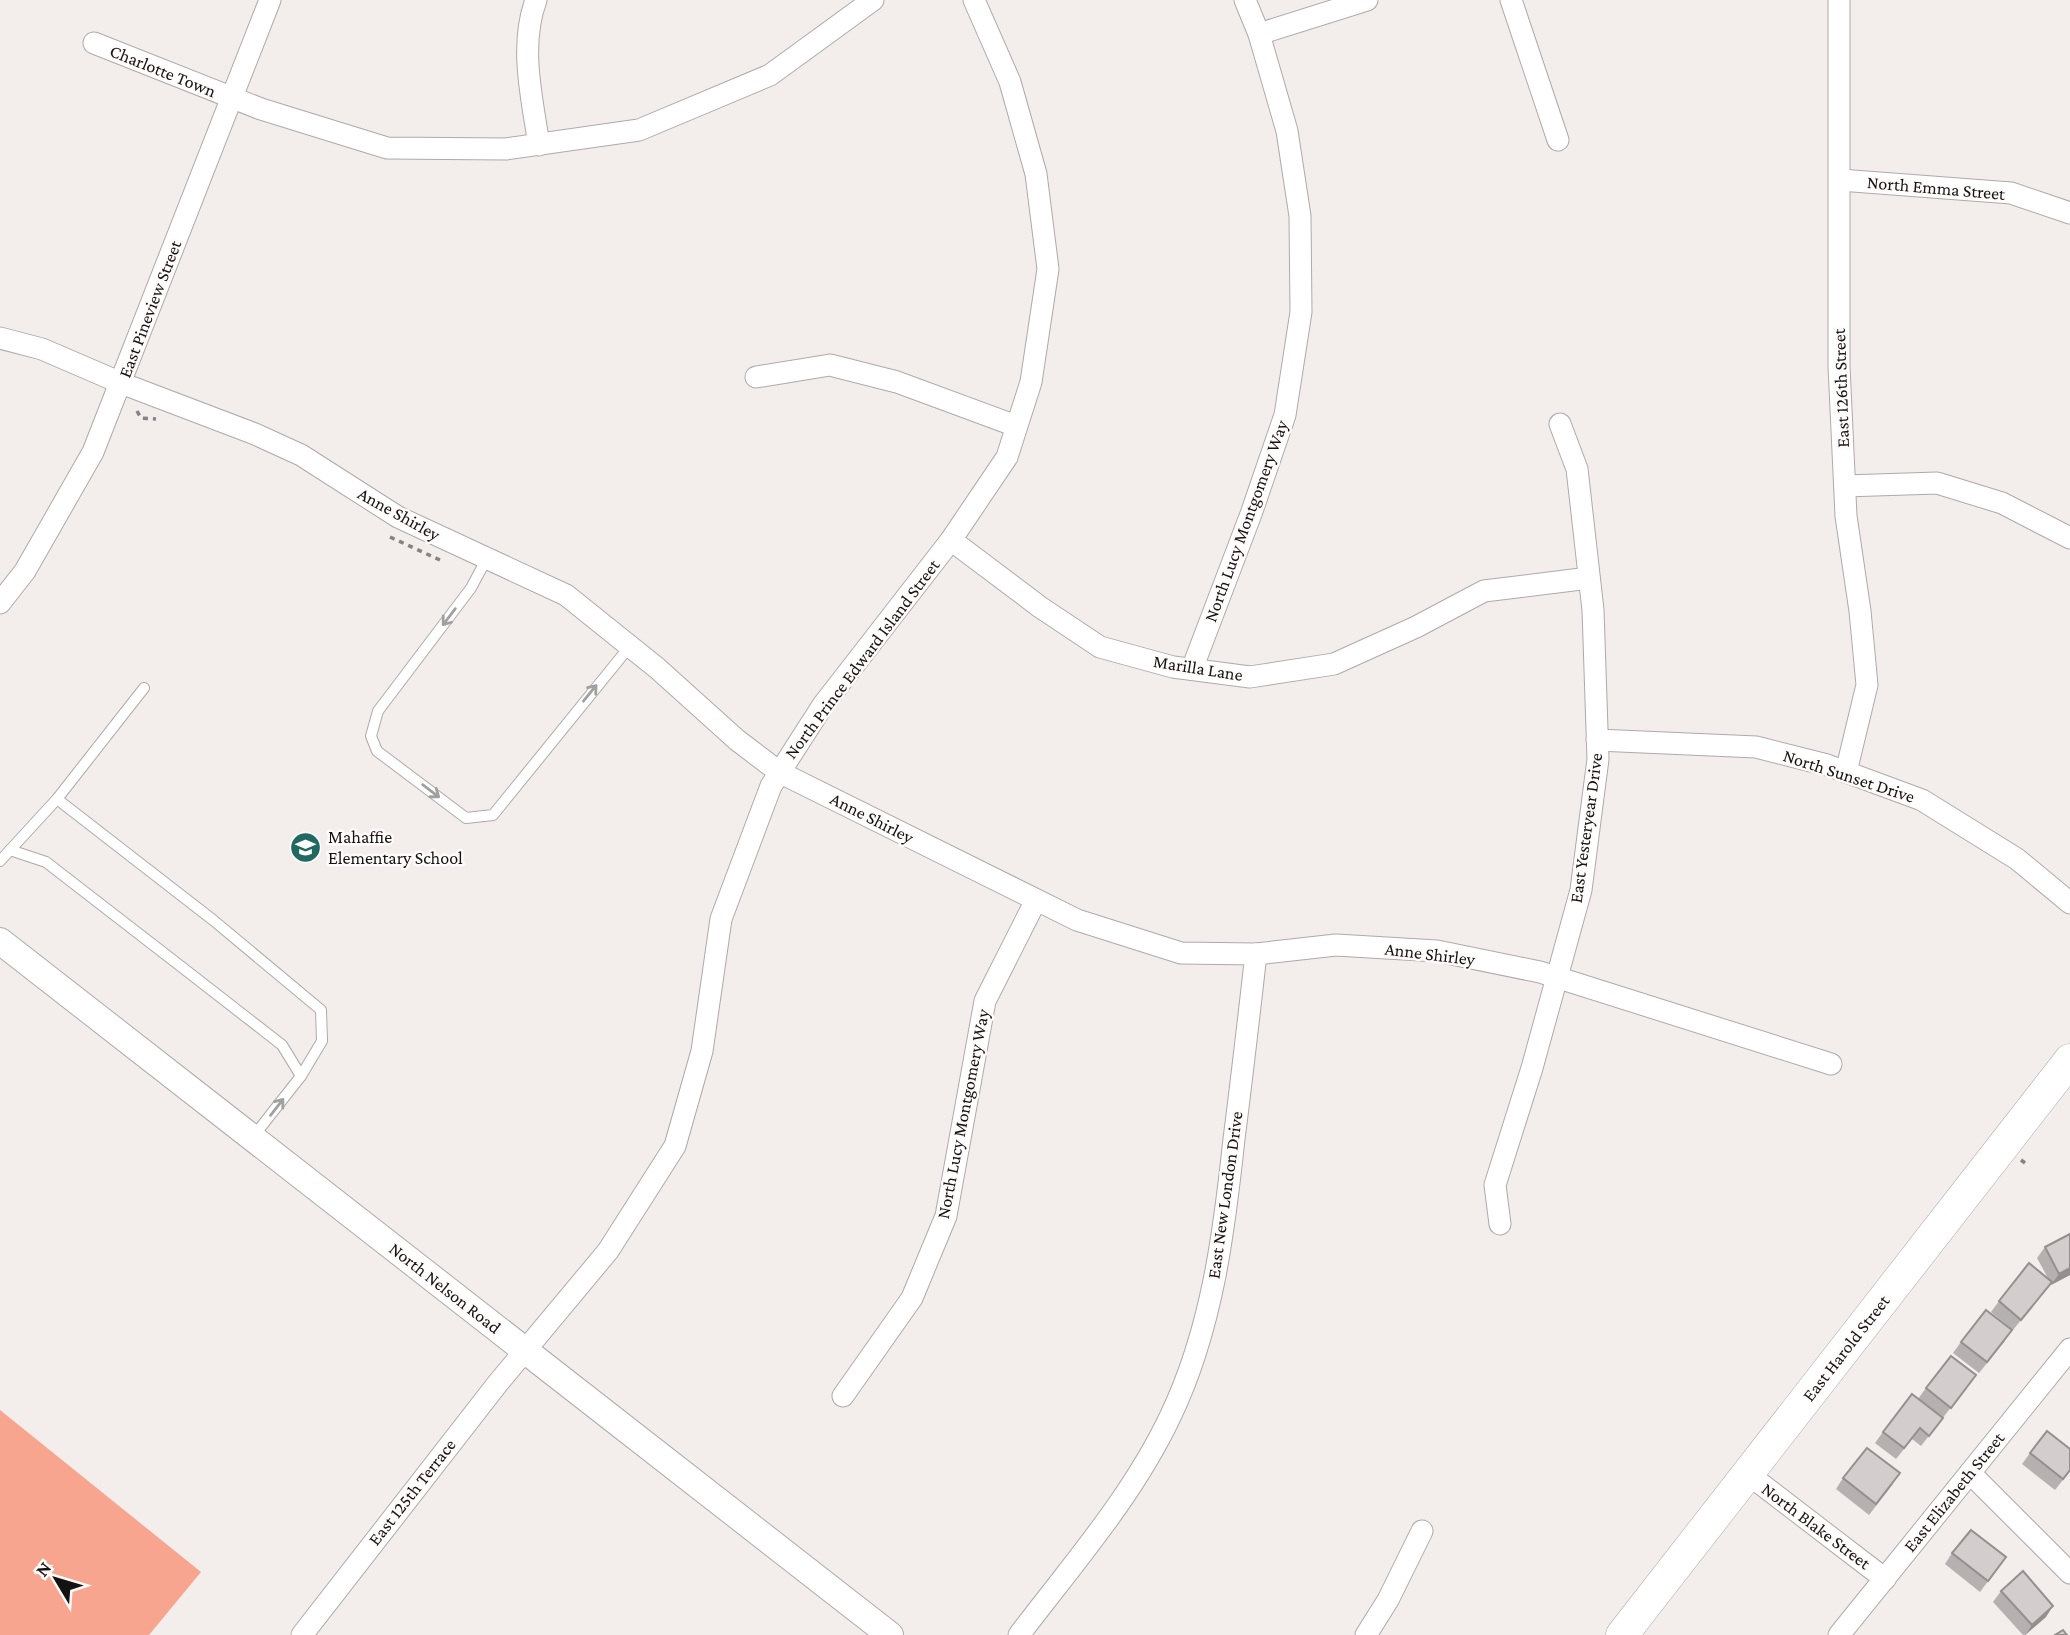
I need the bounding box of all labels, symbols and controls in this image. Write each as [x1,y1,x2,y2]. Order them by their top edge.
street label: Charlotte Town [107,41,219,101]
street label: North Emma Street [1866,172,2007,204]
street label: East Pineview Street [115,237,186,381]
street label: East 126th Street [1829,327,1853,448]
street label: North Lucy Montgomery Way [1200,417,1292,625]
street label: Anne Shirley [354,483,444,545]
street label: North Prince Edward Island Street [780,555,944,763]
one-way arrow [442,607,457,626]
street label: Marilla Lane [1152,651,1244,685]
one-way arrow [583,685,598,703]
street label: North Sunset Drive [1781,745,1917,807]
street label: East Yesteryear Drive [1566,752,1606,904]
one-way arrow [421,783,440,798]
street label: Anne Shirley [827,788,918,848]
place label: Mahaffie Elementary School [328,827,463,868]
school or university icon: Mahaffie Elementary School [288,830,322,864]
street label: Anne Shirley [1384,939,1477,970]
street label: North Lucy Montgomery Way [933,1007,993,1221]
one-way arrow [269,1098,284,1117]
street label: East New London Drive [1203,1110,1247,1280]
street label: North Nelson Road [385,1238,505,1338]
street label: East Harold Street [1798,1290,1894,1405]
street label: East Elizabeth Street [1900,1427,2009,1556]
street label: East 125th Terrace [364,1435,460,1549]
street label: North Blake Street [1758,1479,1875,1574]
north arrow [21,1544,91,1614]
text: N [31,1557,55,1580]

